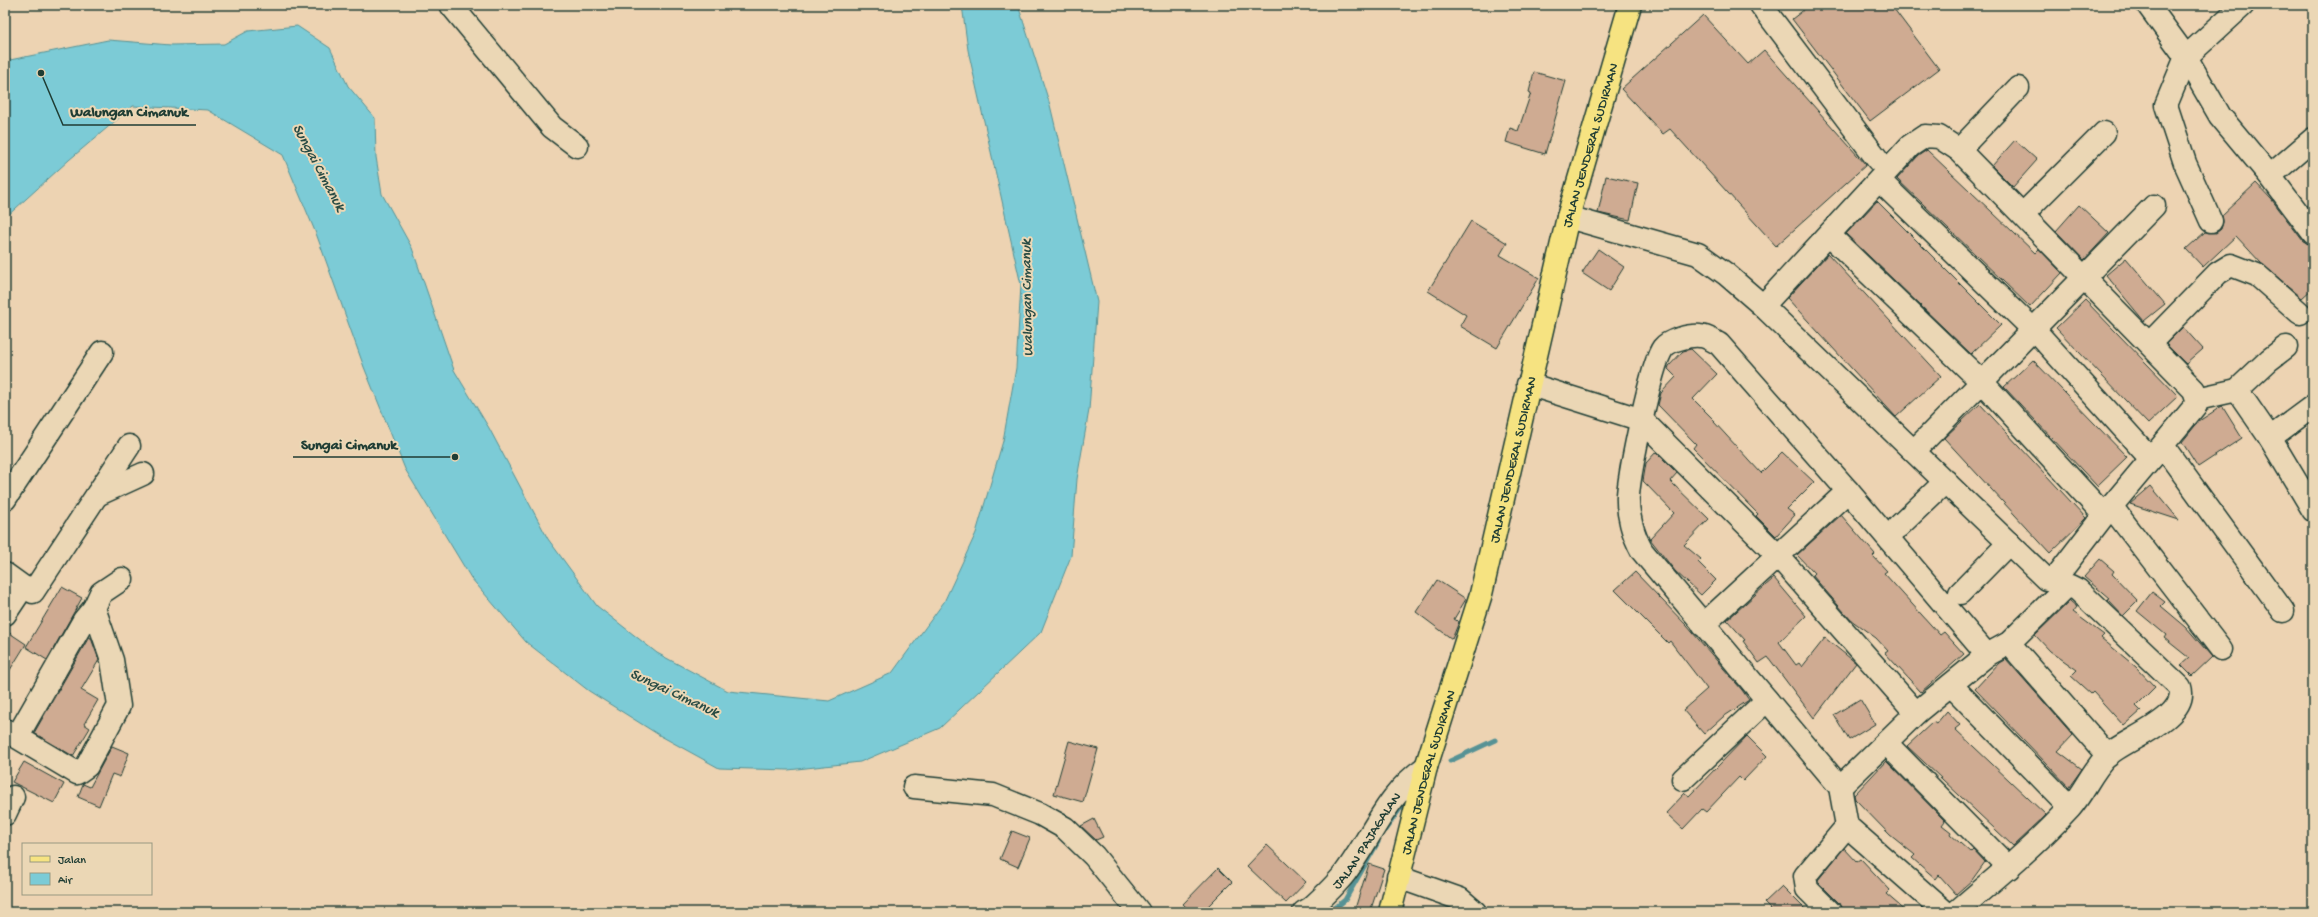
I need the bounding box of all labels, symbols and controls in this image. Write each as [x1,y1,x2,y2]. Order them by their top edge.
street label: JALAN JENDERAL SUDIRMAN [1560,61,1624,229]
callout: Walungan Cimanuk [63,98,196,125]
text: Walungan Cimanuk [69,104,190,122]
water label: Sungai Cimanuk [288,121,349,216]
water label: Walungan Cimanuk [1018,238,1038,357]
street label: JALAN JENDERAL SUDIRMAN [1487,375,1542,545]
callout: Sungai Cimanuk [293,430,405,457]
text: Sungai Cimanuk [301,437,399,455]
water label: Sungai Cimanuk [627,665,723,723]
street label: JALAN JENDERAL SUDIRMAN [1399,688,1461,857]
street label: JALAN PAJAGALAN [1329,790,1406,894]
legend [22,843,152,895]
text: Jalan [58,854,86,868]
text: Air [58,874,74,888]

